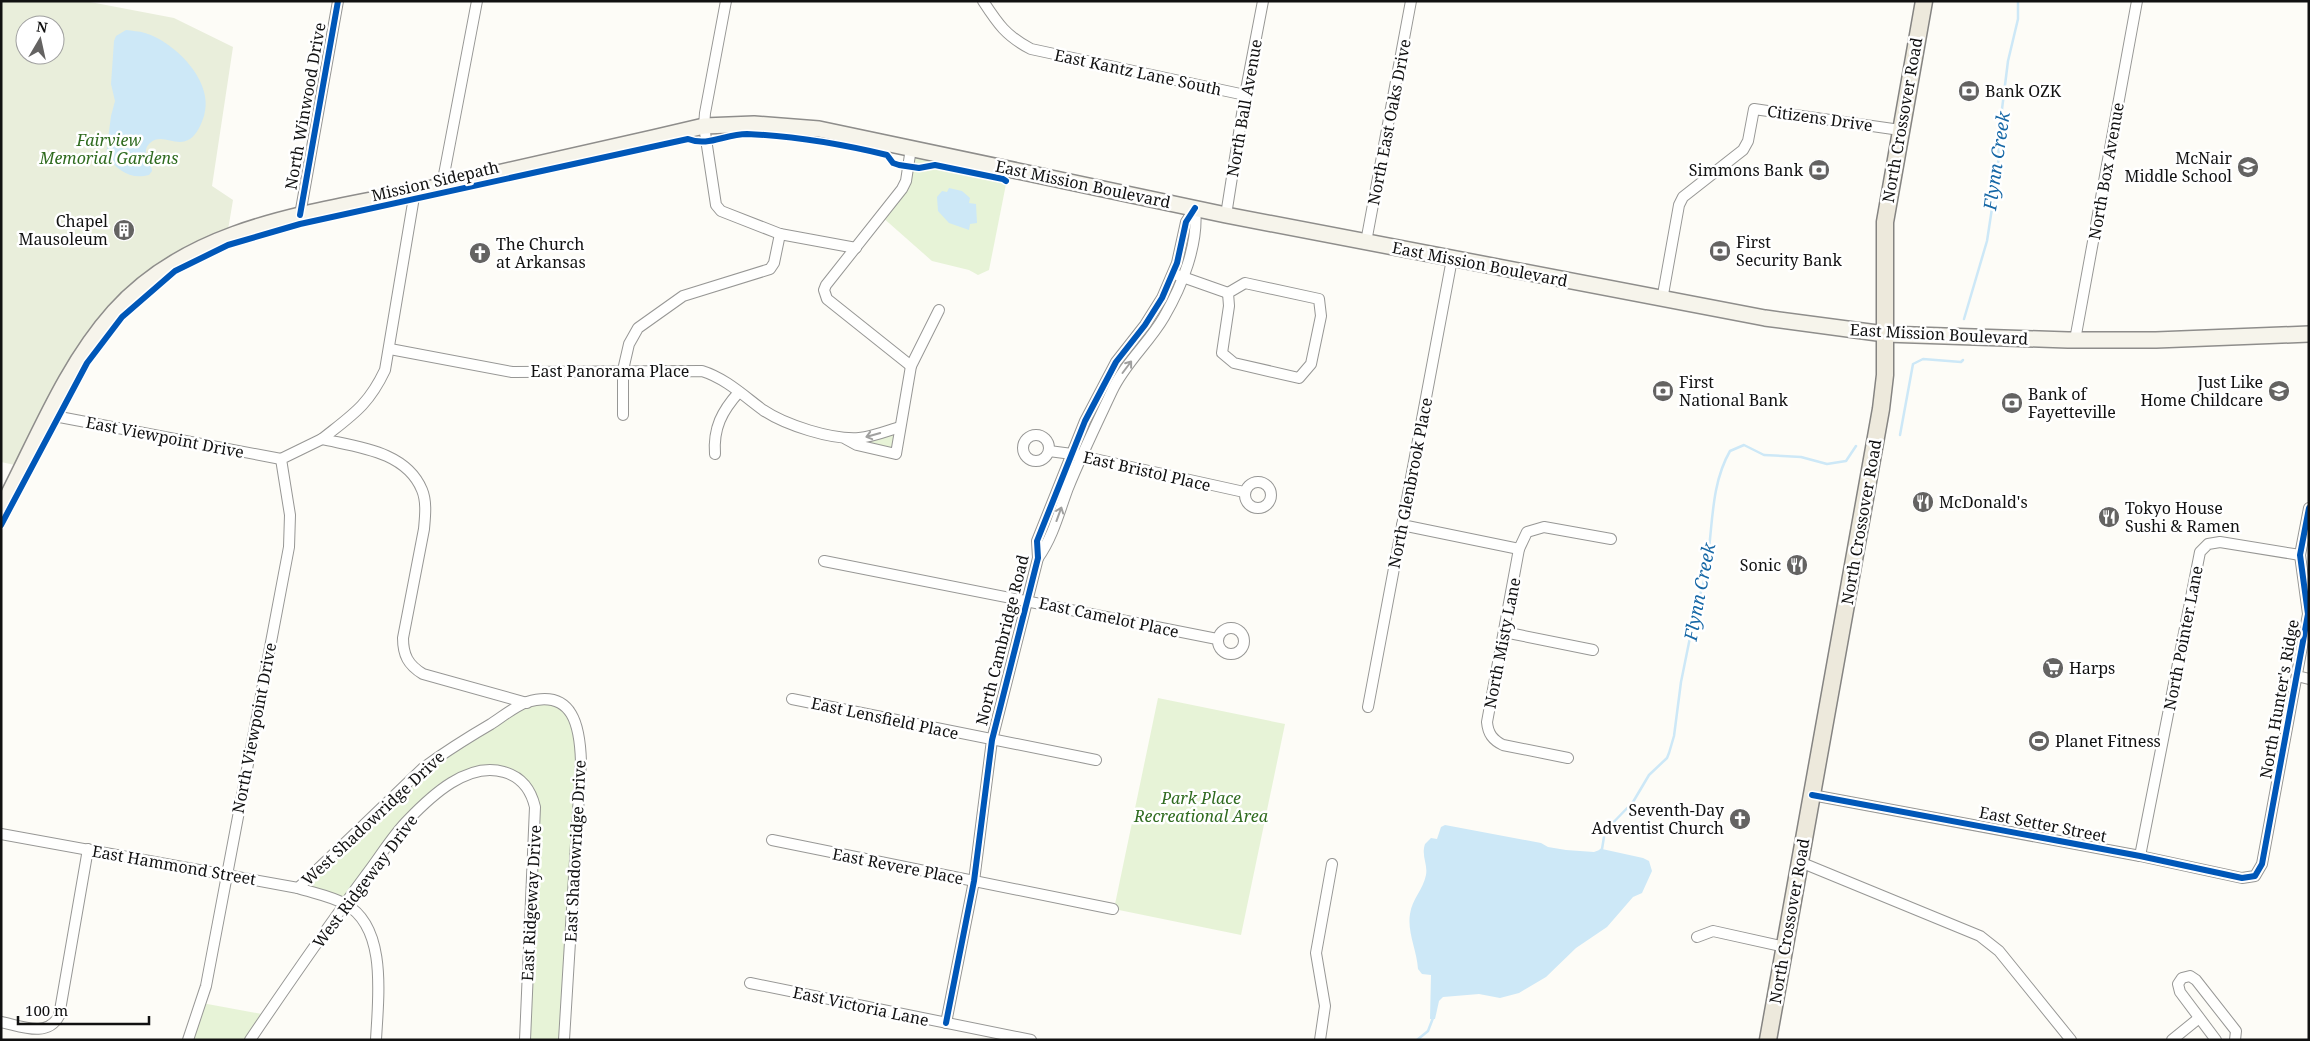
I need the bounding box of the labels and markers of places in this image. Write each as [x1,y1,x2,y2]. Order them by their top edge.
bank icon: Bank OZK [1957,79,1981,103]
place label: Bank OZK [1985,80,2062,102]
place label: McNair Middle School [2124,147,2232,187]
school or university icon: McNair Middle School [2236,155,2260,179]
bank icon: Simmons Bank [1807,158,1831,182]
place label: Simmons Bank [1689,159,1804,181]
place label: Chapel Mausoleum [19,210,108,250]
building icon: Chapel Mausoleum [112,218,136,242]
place label: First Security Bank [1736,231,1843,271]
place label: The Church at Arkansas [496,233,586,273]
bank icon: First Security Bank [1708,239,1732,263]
church icon: The Church at Arkansas [468,241,492,265]
place label: First National Bank [1679,371,1788,411]
place label: Just Like Home Childcare [2140,371,2263,411]
bank icon: First National Bank [1651,379,1675,403]
school or university icon: Just Like Home Childcare [2267,379,2291,403]
place label: Bank of Fayetteville [2028,383,2116,423]
bank icon: Bank of Fayetteville [2000,391,2024,415]
restaurant icon: McDonald's [1911,490,1935,514]
place label: McDonald's [1939,491,2028,513]
place label: Tokyo House Sushi & Ramen [2125,497,2240,537]
restaurant icon: Tokyo House Sushi & Ramen [2097,505,2121,529]
restaurant icon: Sonic [1785,553,1809,577]
place label: Sonic [1740,554,1781,576]
supermarket icon: Harps [2041,656,2065,680]
place label: Harps [2069,657,2115,679]
sports icon: Planet Fitness [2027,729,2051,753]
place label: Planet Fitness [2055,730,2161,752]
place label: Seventh-Day Adventist Church [1592,799,1725,839]
church icon: Seventh-Day Adventist Church [1728,807,1752,831]

